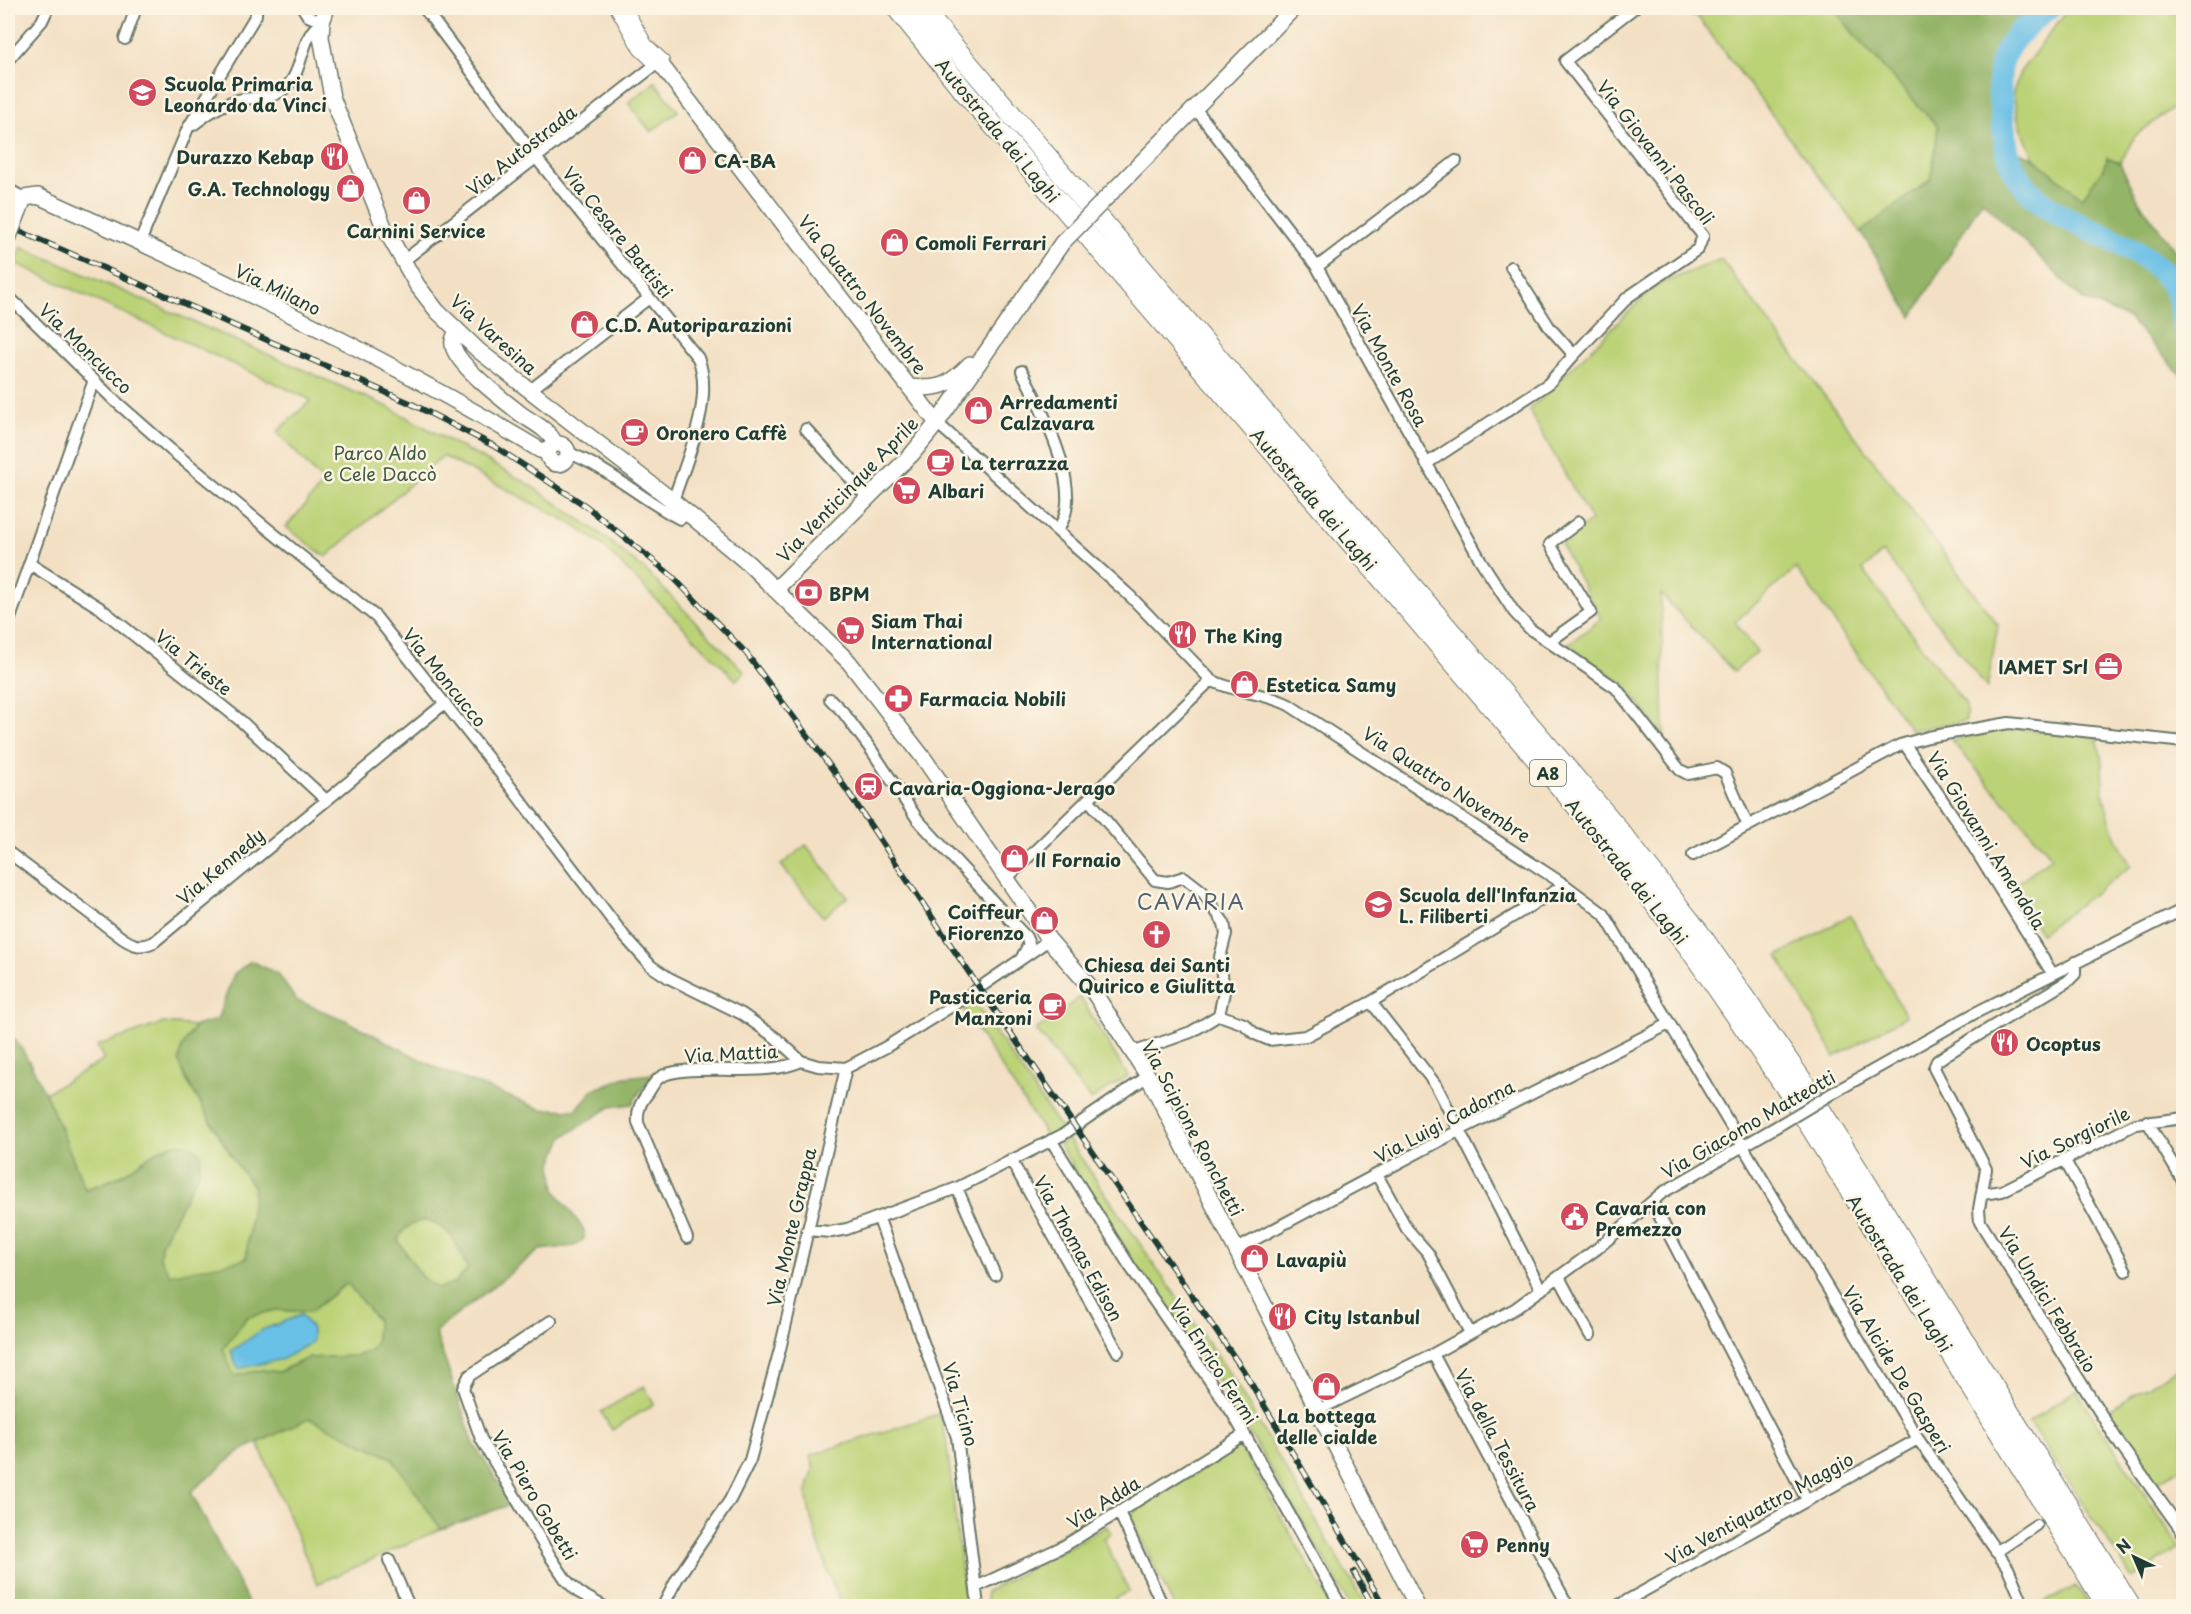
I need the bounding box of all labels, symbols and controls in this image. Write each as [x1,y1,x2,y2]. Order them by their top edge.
street label: Autostrada dei Laghi [929,52,1067,208]
place label: Scuola Primaria Leonardo da Vinci [164,70,327,118]
street label: Via Giovanni Pascoli [1591,74,1721,230]
school or university icon: Scuola Primaria Leonardo da Vinci [127,77,159,109]
street label: Via Autostrada [460,98,583,202]
restaurant icon: Durazzo Kebap [319,140,351,172]
place label: Durazzo Kebap [176,143,314,170]
shop icon: CA-BA [677,144,709,176]
place label: CA-BA [714,147,776,174]
street label: Via Cesare Battisti [556,160,680,304]
shop icon: G.A. Technology [335,172,367,204]
place label: G.A. Technology [187,175,330,202]
shop icon: Carnini Service [400,185,432,217]
street label: Via Quattro Novembre [792,209,934,380]
place label: Carnini Service [346,217,486,244]
shop icon: Comoli Ferrari [878,226,910,258]
place label: Comoli Ferrari [915,229,1047,256]
street label: Via Milano [230,256,326,322]
street label: Via Varesina [444,287,544,381]
street label: Via Moncucco [33,296,139,400]
street label: Via Monte Rosa [1345,299,1435,432]
shop icon: C.D. Autoriparazioni [568,308,600,340]
place label: C.D. Autoriparazioni [605,311,792,338]
place label: Arredamenti Calzavara [1000,388,1118,436]
shop icon: Arredamenti Calzavara [963,395,995,427]
street label: Via Venticinque Aprile [770,410,924,568]
cafe icon: Oronero Caffè [619,416,651,448]
place label: Oronero Caffè [656,419,787,446]
street label: Autostrada dei Laghi [1244,422,1384,576]
park label: Parco Aldo e Cele Daccò [323,439,437,487]
cafe icon: La terrazza [924,446,956,478]
place label: La terrazza [961,449,1069,476]
supermarket icon: Albari [891,474,923,506]
place label: Albari [927,477,984,504]
bank icon: BPM [792,577,824,609]
place label: BPM [829,580,870,607]
place label: Siam Thai International [871,607,992,655]
supermarket icon: Siam Thai International [834,614,866,646]
restaurant icon: The King [1167,619,1199,651]
street label: Via Trieste [150,622,238,702]
street label: Via Moncucco [396,622,494,732]
place label: The King [1204,622,1282,649]
office icon: IAMET Srl [2093,650,2125,682]
place label: IAMET Srl [1998,653,2088,680]
shop icon: Estetica Samy [1229,668,1261,700]
place label: Estetica Samy [1266,671,1396,698]
pharmacy icon: Farmacia Nobili [882,682,914,714]
place label: Farmacia Nobili [919,685,1066,712]
street label: Via Quattro Novembre [1358,719,1537,849]
street label: Via Giovanni Amendola [1921,746,2053,935]
road number: A8 [1530,760,1566,786]
station icon: Cavaria-Oggiona-Jerago [852,771,884,803]
place label: Cavaria-Oggiona-Jerago [889,774,1116,801]
street label: Autostrada dei Laghi [1559,792,1695,950]
street label: Via Kennedy [170,821,270,911]
shop icon: Il Fornaio [998,843,1030,875]
place label: Il Fornaio [1035,846,1121,873]
place label: Scuola dell'Infanzia L. Filiberti [1399,881,1578,929]
district label: CAVARIA [1137,885,1245,917]
school or university icon: Scuola dell'Infanzia L. Filiberti [1362,888,1394,920]
place label: Coiffeur Fiorenzo [947,898,1025,946]
shop icon: Coiffeur Fiorenzo [1029,905,1061,937]
church icon: Chiesa dei Santi Quirico e Giulitta [1141,919,1173,951]
place label: Chiesa dei Santi Quirico e Giulitta [1078,951,1236,999]
place label: Pasticceria Manzoni [929,983,1032,1031]
cafe icon: Pasticceria Manzoni [1037,990,1069,1022]
restaurant icon: Ocoptus [1989,1027,2021,1059]
place label: Ocoptus [2026,1030,2101,1057]
street label: Via Scipione Ronchetti [1135,1035,1251,1221]
street label: Via Mattia [683,1037,779,1069]
street label: Via Giacomo Matteotti [1656,1063,1840,1185]
street label: Via Luigi Cadorna [1369,1073,1519,1169]
street label: Via Sorgiorile [2016,1099,2134,1175]
street label: Via Monte Grappa [760,1144,823,1309]
street label: Via Thomas Edison [1028,1170,1130,1326]
street label: Autostrada dei Laghi [1840,1189,1960,1357]
place label: Cavaria con Premezzo [1595,1194,1706,1242]
public building icon: Cavaria con Premezzo [1558,1201,1590,1233]
street label: Via Undici Febbraio [1992,1221,2104,1377]
shop icon: Lavapiù [1239,1243,1271,1275]
place label: Lavapiù [1276,1246,1347,1273]
street label: Via Alcide De Gasperi [1836,1280,1958,1458]
street label: Via Enrico Fermi [1163,1293,1265,1429]
restaurant icon: City Istanbul [1267,1300,1299,1332]
place label: City Istanbul [1304,1303,1420,1330]
street label: Via Ticino [936,1359,986,1449]
street label: Via della Tessitura [1449,1364,1547,1516]
shop icon: La bottega delle cialde [1311,1370,1343,1402]
place label: La bottega delle cialde [1277,1402,1377,1450]
street label: Via Piero Gobetti [486,1425,584,1565]
street label: Via Ventiquattro Maggio [1660,1445,1858,1571]
street label: Via Adda [1061,1469,1145,1535]
north arrow [2104,1527,2164,1587]
supermarket icon: Penny [1459,1528,1491,1560]
place label: Penny [1496,1531,1550,1558]
text: N [2110,1532,2136,1559]

